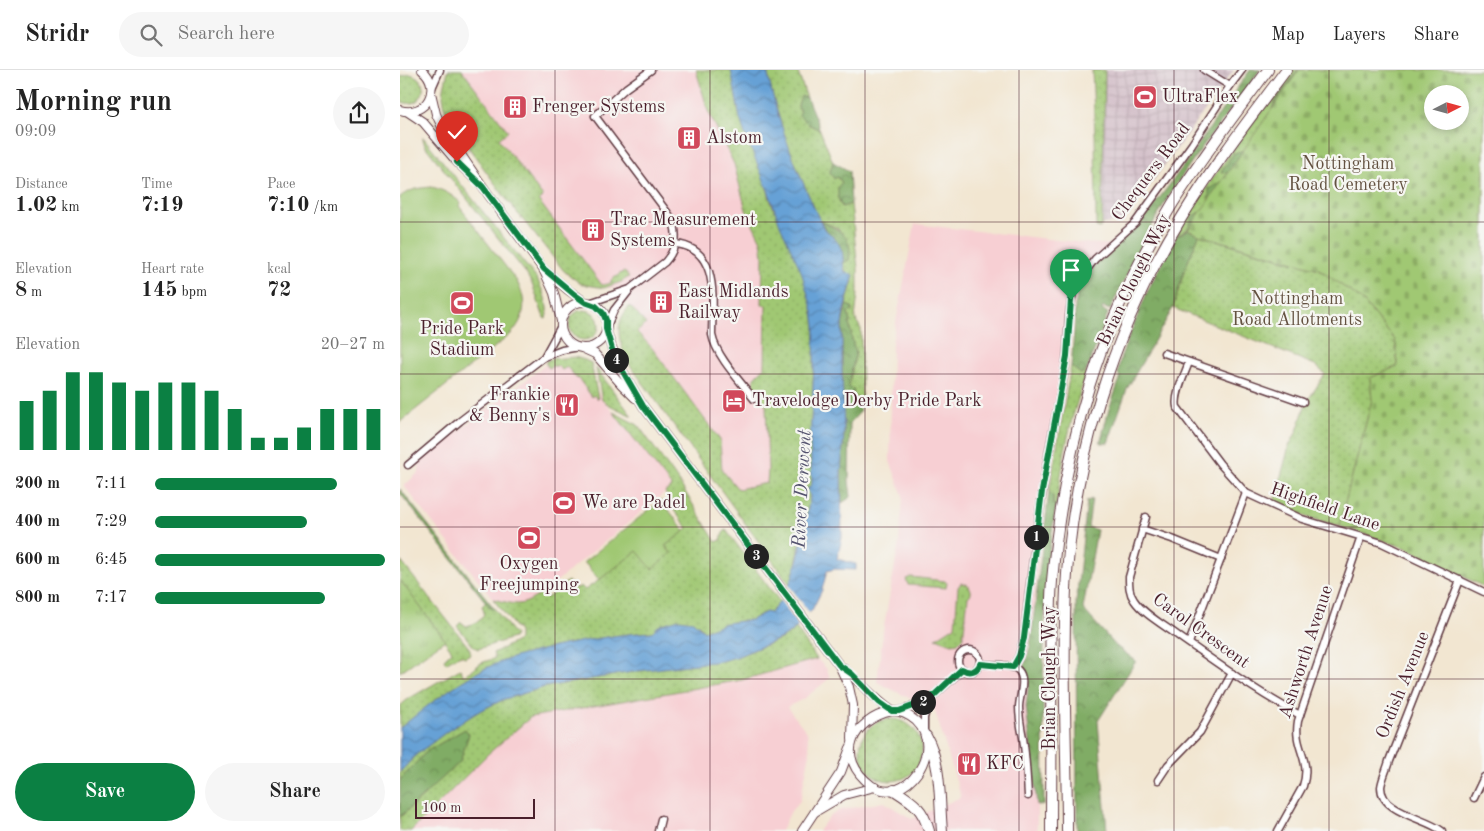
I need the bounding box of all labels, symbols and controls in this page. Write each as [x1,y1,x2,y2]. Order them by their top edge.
search box [119,12,469,57]
icon: search [137,21,165,49]
text: Stridr [25,23,89,47]
text: Search here [177,25,275,44]
text: Map [1271,26,1305,44]
text: Layers [1333,26,1385,44]
text: Share [1413,26,1459,44]
sports icon: UltraFlex [1132,84,1158,110]
north arrow [1424,85,1469,130]
map controls [1424,85,1469,130]
button: share [333,87,385,139]
place label: UltraFlex [1162,88,1238,106]
text: Morning run [15,89,172,117]
building icon: Frenger Systems [502,94,528,120]
place label: Frenger Systems [532,98,665,116]
pin [436,111,478,162]
icon: check [443,118,471,146]
street label: Chequers Road [1108,120,1194,224]
text: 09:09 [15,124,57,140]
building icon: Alstom [676,125,702,151]
place label: Alstom [706,129,762,147]
park label: Nottingham Road Cemetery [1288,155,1408,194]
text: Distance [15,177,68,191]
text: Time [141,177,172,191]
text: Pace [267,177,295,191]
text: 1.02 [15,195,57,216]
text: 7:19 [141,195,183,216]
text: 7:10 [267,195,309,216]
text: km [57,200,80,214]
text: /km [309,200,338,214]
place label: Trac Measurement Systems [610,211,756,250]
street label: Brian Clough Way [1094,211,1174,349]
building icon: Trac Measurement Systems [580,217,606,243]
pin [1050,249,1092,300]
icon: arrive [1057,256,1085,284]
text: Elevation [15,262,72,276]
text: Heart rate [141,262,204,276]
text: kcal [267,262,291,276]
text: 8 [15,280,27,301]
text: 145 [141,280,178,301]
text: 72 [267,280,291,301]
place label: East Midlands Railway [678,283,789,322]
text: m [27,285,42,299]
text: bpm [178,285,207,299]
building icon: East Midlands Railway [648,289,674,315]
sports icon: Pride Park Stadium [449,290,475,316]
park label: Nottingham Road Allotments [1232,290,1362,329]
place label: Pride Park Stadium [420,320,504,359]
text: Elevation [15,337,80,353]
text: 20–27 m [321,337,385,353]
pin: 4 [604,348,628,372]
text: 4 [612,353,621,367]
place label: Frankie & Benny's [469,386,550,425]
hotel icon: Travelodge Derby Pride Park [721,388,747,414]
restaurant icon: Frankie & Benny's [554,392,580,418]
place label: Travelodge Derby Pride Park [752,392,982,410]
water label: River Derwent [790,428,816,550]
text: 200 m [15,476,60,492]
text: 7:11 [95,476,127,492]
street label: Highfield Lane [1268,480,1382,534]
sports icon: We are Padel [551,490,577,516]
place label: We are Padel [582,494,685,512]
text: 400 m [15,514,60,530]
text: 7:29 [95,514,127,530]
pin: 1 [1024,524,1048,550]
sports icon: Oxygen Freejumping [516,525,542,551]
text: 1 [1032,530,1041,544]
pin: 3 [744,544,768,568]
text: 3 [752,549,761,563]
text: 600 m [15,552,60,568]
text: 6:45 [95,552,127,568]
place label: Oxygen Freejumping [479,555,579,594]
street label: Ashworth Avenue [1276,583,1336,721]
text: 800 m [15,590,60,606]
text: 7:17 [95,590,127,606]
street label: Carol Crescent [1149,590,1253,672]
street label: Brian Clough Way [1041,605,1059,750]
street label: Ordish Avenue [1373,629,1433,741]
pin: 2 [910,690,936,714]
text: 2 [919,695,928,709]
restaurant icon: KFC [956,751,982,777]
place label: KFC [986,755,1024,773]
button: Save [15,763,195,821]
button: Share [205,763,385,821]
scale bar [415,796,535,819]
text: 100 m [422,801,461,815]

